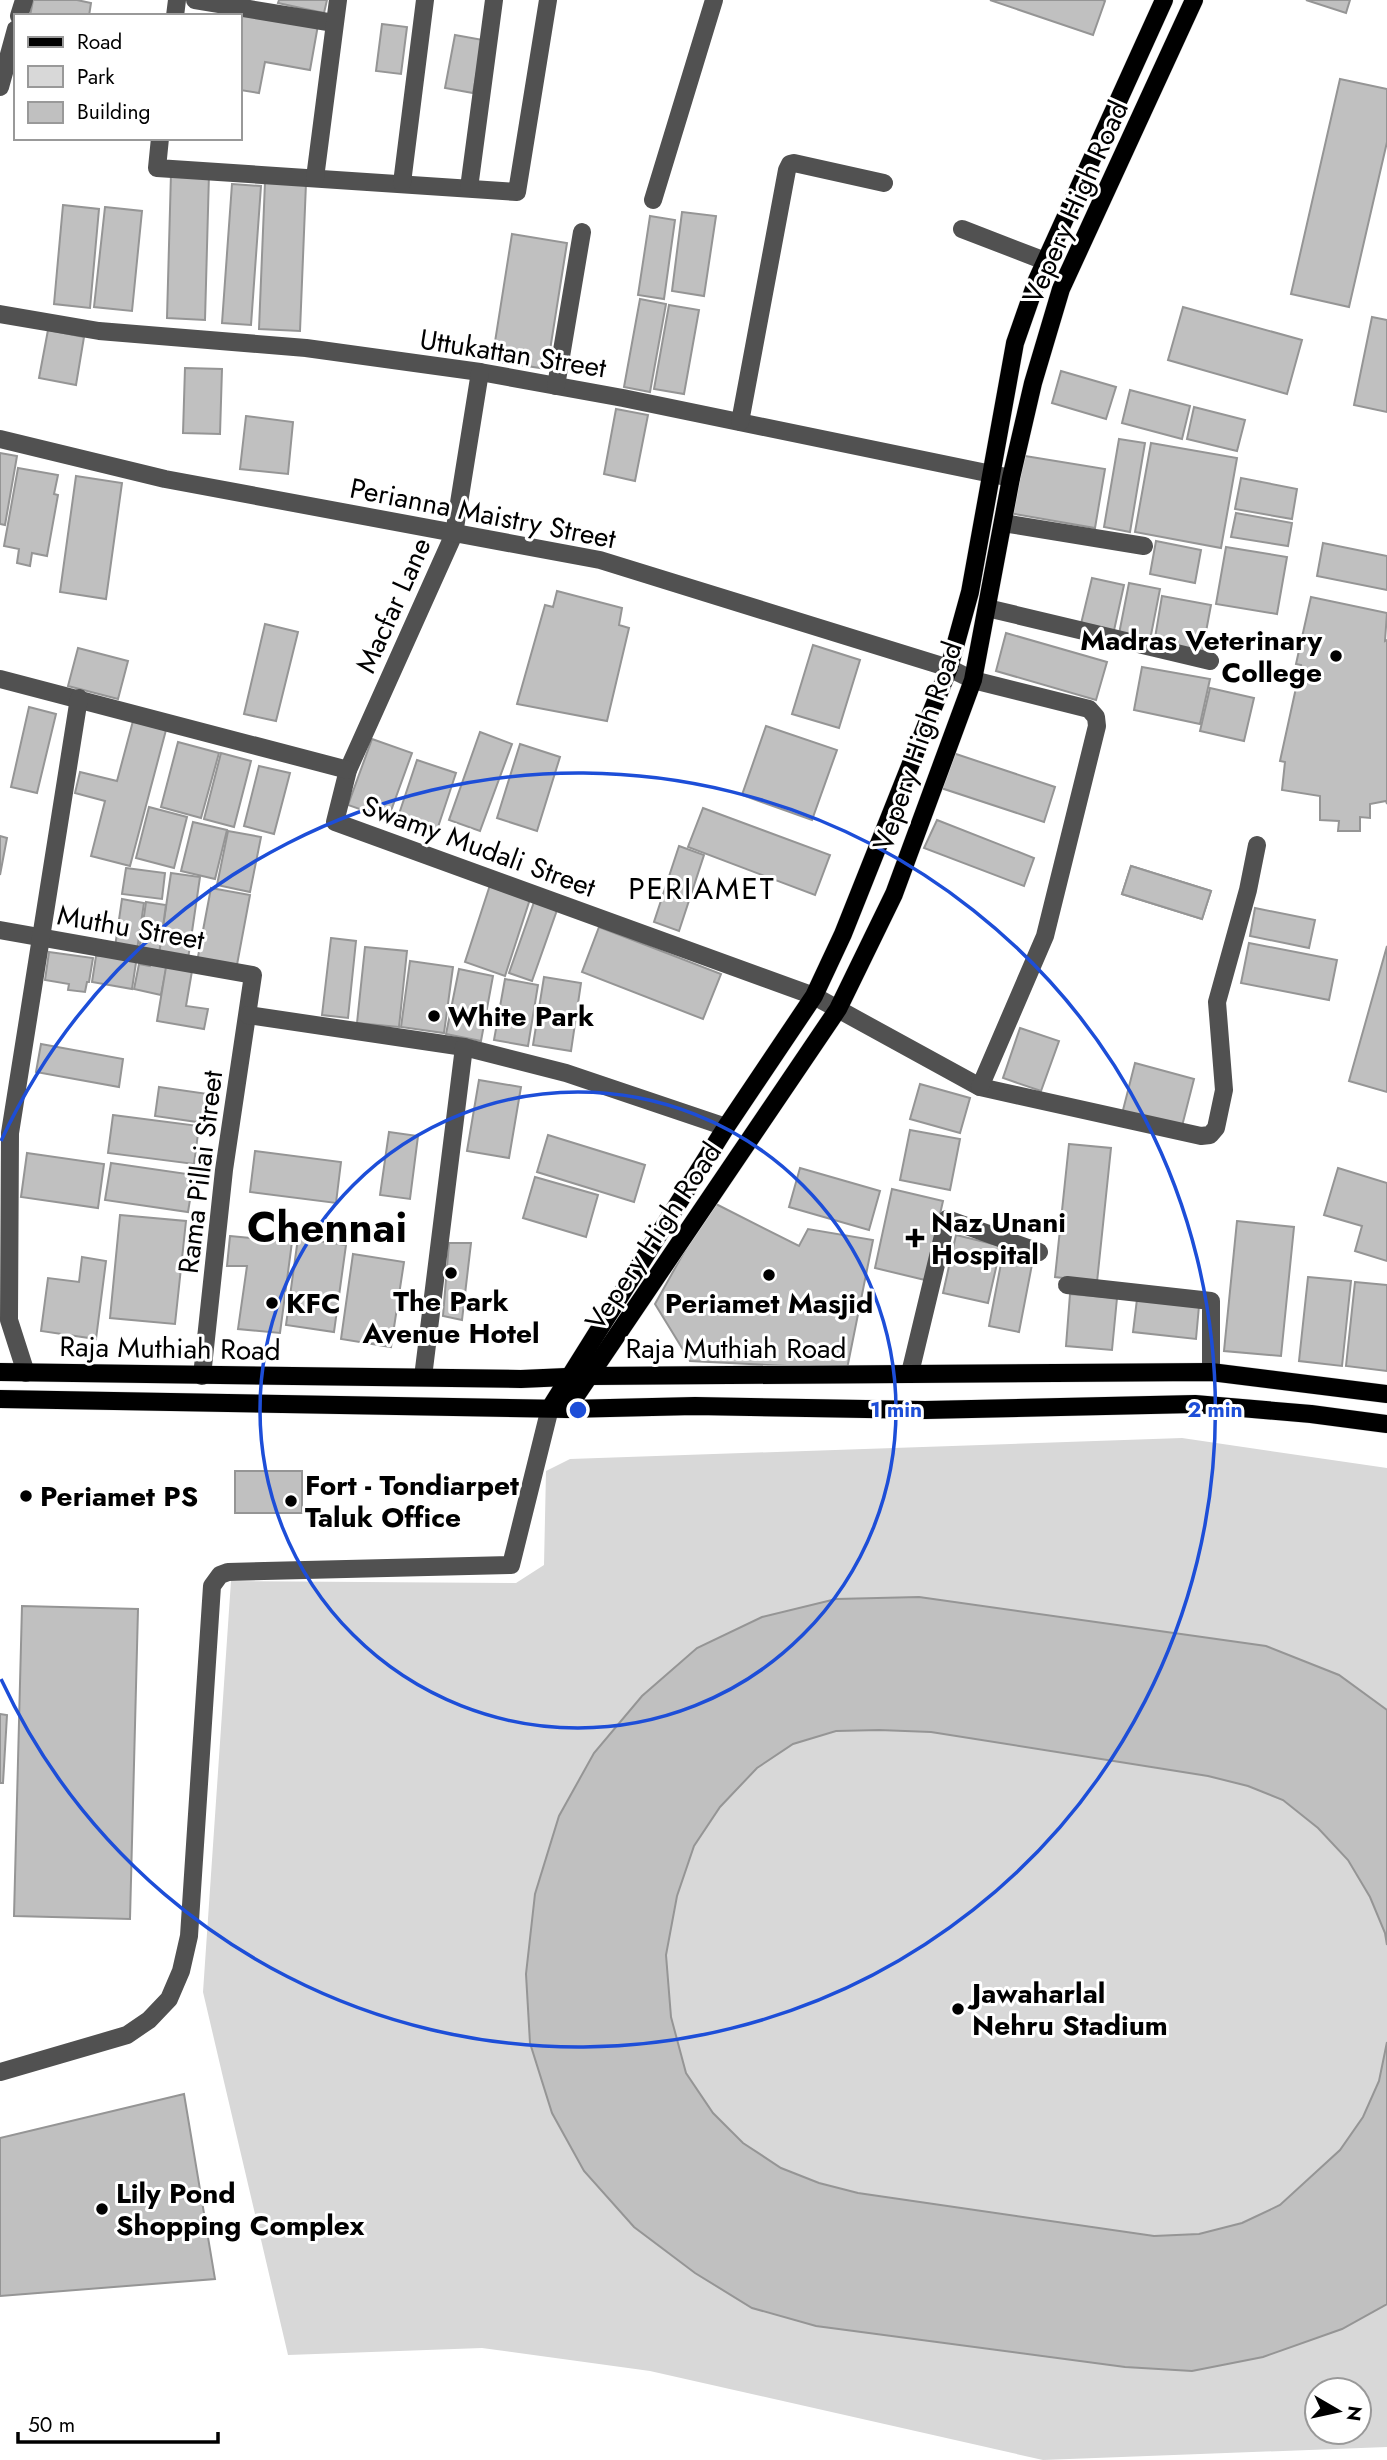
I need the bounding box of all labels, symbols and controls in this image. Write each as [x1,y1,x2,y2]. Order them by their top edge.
legend [14,14,242,140]
text: Road [77,27,122,57]
text: Park [77,62,115,92]
street label: Vepery High Road [1012,94,1139,311]
text: Building [77,97,150,127]
street label: Uttukattan Street [417,319,609,389]
street label: Perianna Maistry Street [346,468,620,559]
street label: Macfar Lane [345,531,442,679]
place label: Madras Veterinary College [1080,620,1322,693]
street label: Vepery High Road [862,636,973,856]
marker: Madras Veterinary College [1328,648,1344,664]
street label: Swamy Mudali Street [356,785,602,908]
district label: PERIAMET [628,867,776,910]
street label: Muthu Street [54,894,208,961]
place label: White Park [448,996,594,1037]
marker: White Park [426,1008,442,1024]
street label: Rama Pillai Street [168,1068,233,1276]
street label: Vepery High Road [575,1134,732,1339]
district label: Chennai [247,1197,407,1258]
place label: Naz Unani Hospital [931,1202,1066,1275]
marker: Naz Unani Hospital [905,1228,925,1248]
marker: The Park Avenue Hotel [443,1265,459,1281]
marker: Periamet Masjid [761,1267,777,1283]
place label: The Park Avenue Hotel [361,1281,540,1354]
place label: KFC [286,1283,341,1324]
place label: Periamet Masjid [665,1283,873,1324]
marker: KFC [264,1295,280,1311]
street label: Raja Muthiah Road [59,1326,281,1371]
street label: Raja Muthiah Road [625,1328,847,1369]
text: 1 min [870,1395,922,1425]
text: 2 min [1187,1395,1243,1425]
centre of rings [566,1398,590,1422]
place label: Fort - Tondiarpet Taluk Office [305,1465,519,1538]
place label: Periamet PS [40,1476,198,1517]
marker: Periamet PS [18,1488,34,1504]
marker: Fort - Tondiarpet Taluk Office [283,1493,299,1509]
place label: Jawaharlal Nehru Stadium [967,1973,1168,2046]
marker: Jawaharlal Nehru Stadium [950,2001,966,2017]
place label: Lily Pond Shopping Complex [116,2173,364,2246]
marker: Lily Pond Shopping Complex [94,2201,110,2217]
north arrow [1303,2376,1373,2446]
scale bar [18,2400,217,2444]
text: N [1340,2404,1369,2423]
text: 50 m [28,2410,75,2440]

